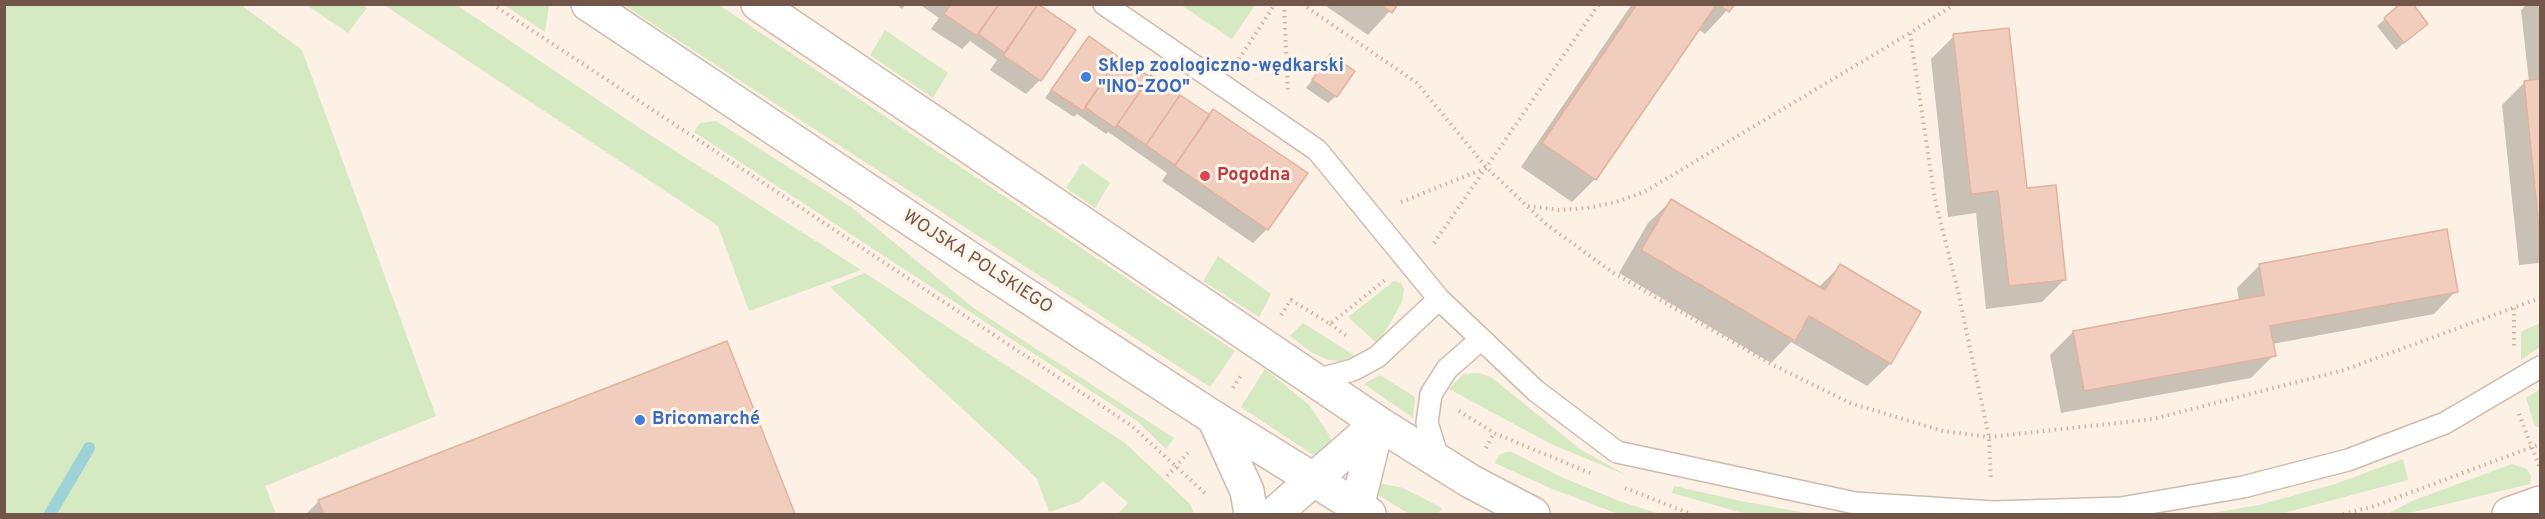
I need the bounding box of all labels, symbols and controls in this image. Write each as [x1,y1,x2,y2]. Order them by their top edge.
place label: Sklep zoologiczno-wędkarski "INO-ZOO" [1098,56,1344,98]
marker: Sklep zoologiczno-wędkarski "INO-ZOO" [1079,70,1093,84]
place label: Pogodna [1217,165,1290,187]
marker: Pogodna [1198,169,1212,183]
street label: WOJSKA POLSKIEGO [898,206,1056,320]
place label: Bricomarché [652,409,760,431]
marker: Bricomarché [633,413,647,427]

